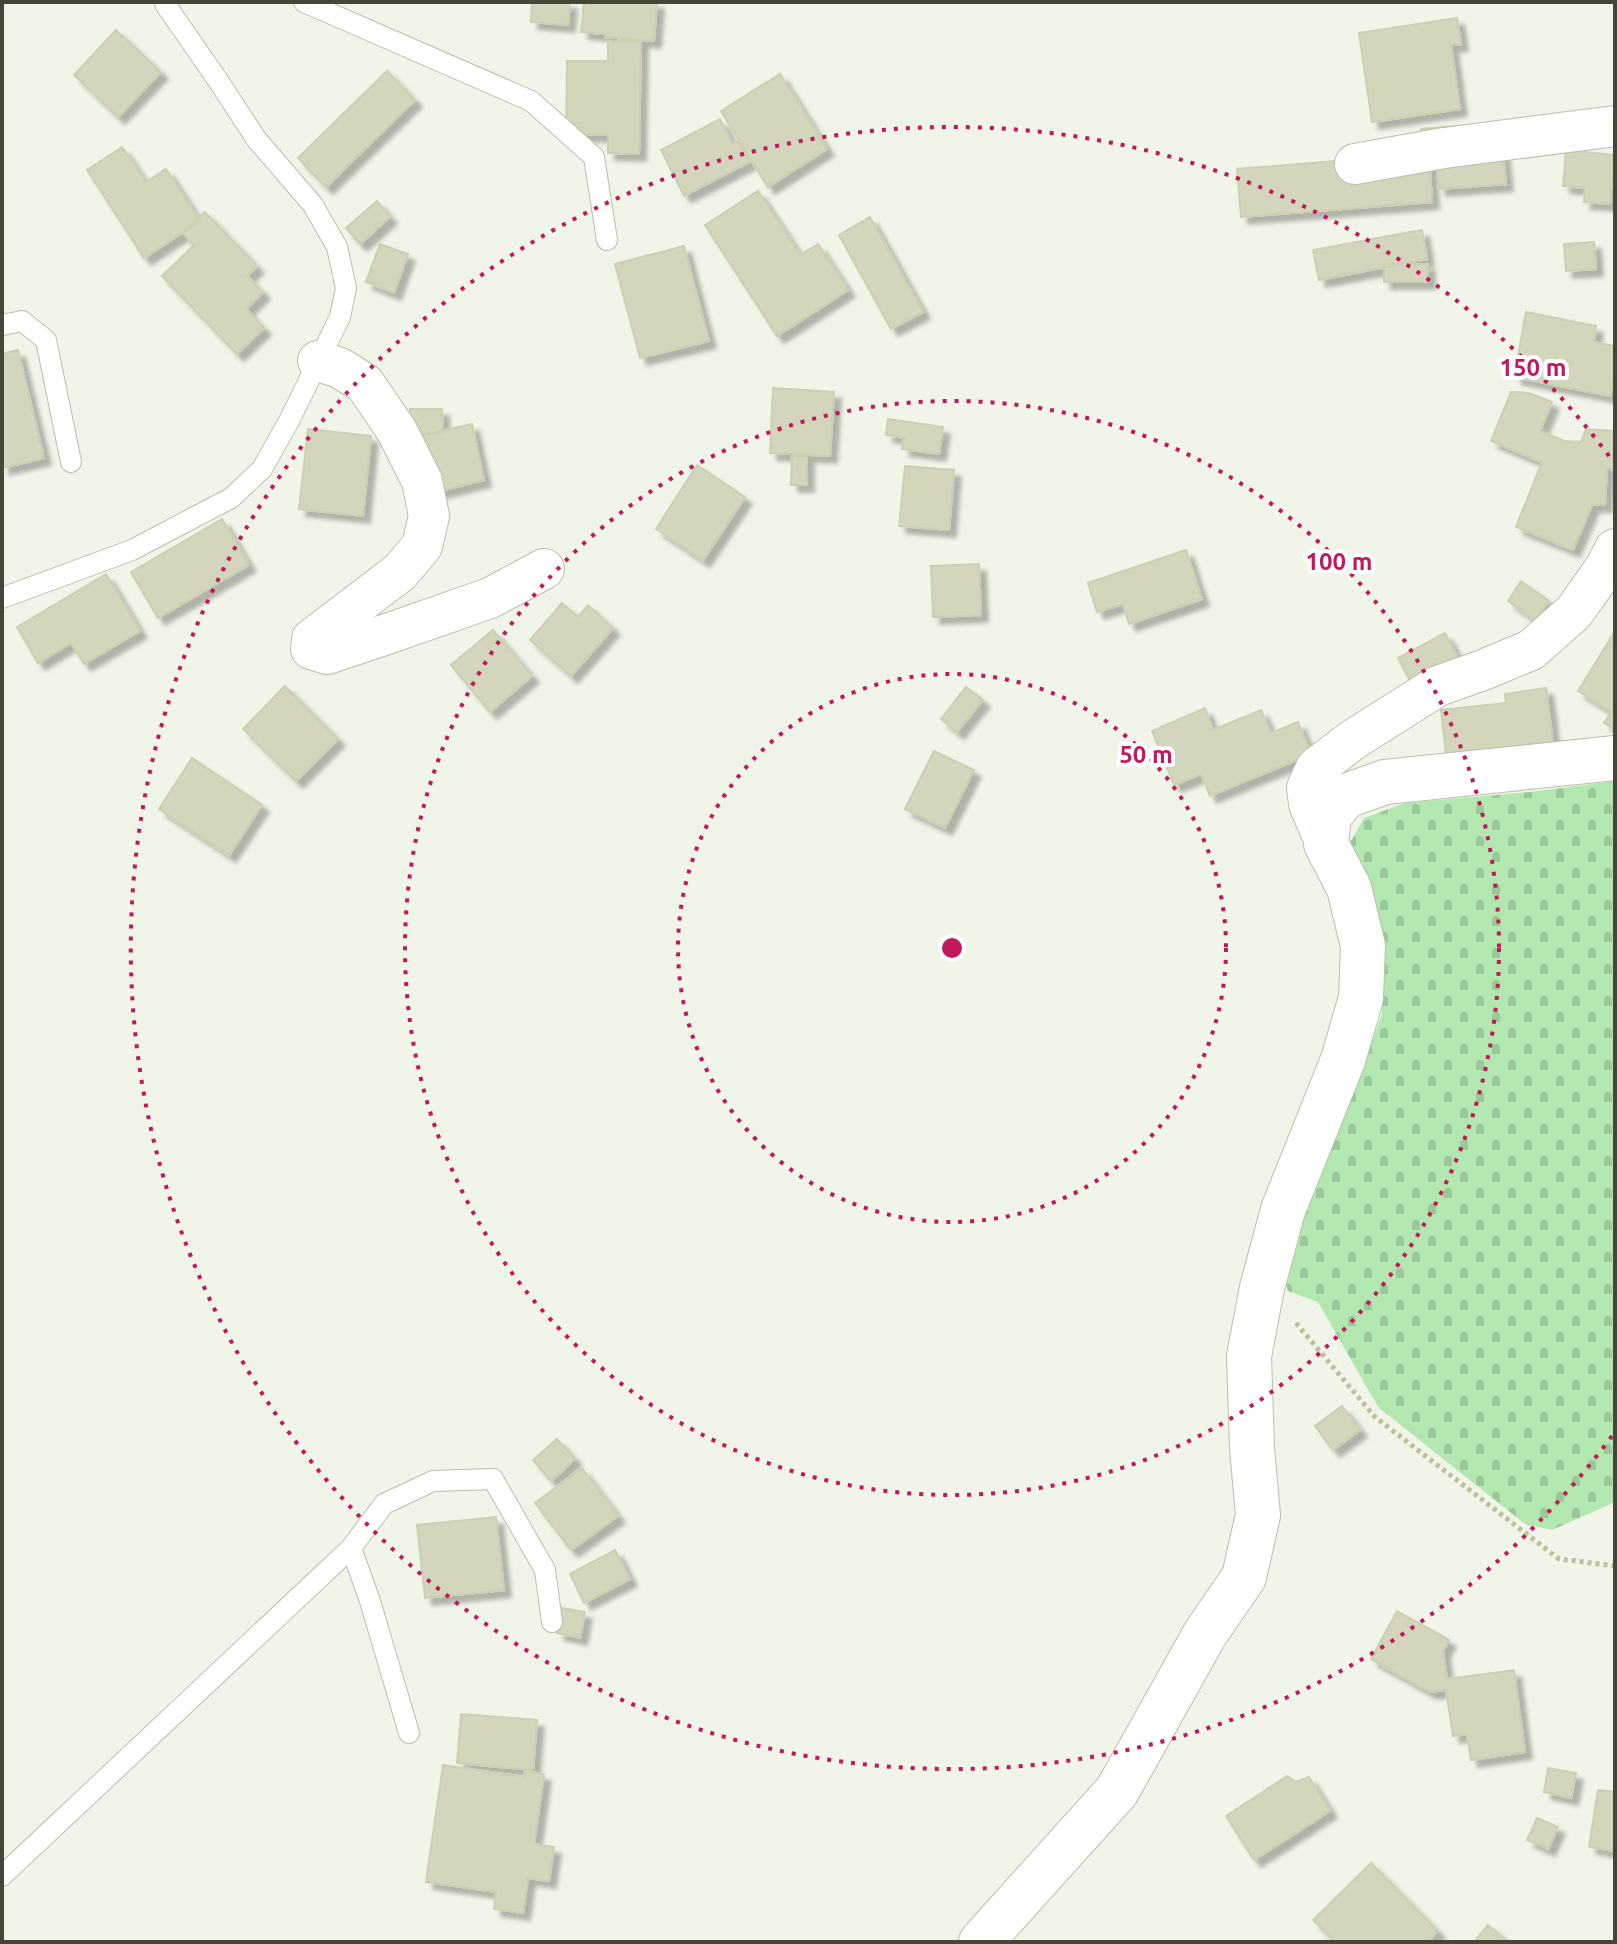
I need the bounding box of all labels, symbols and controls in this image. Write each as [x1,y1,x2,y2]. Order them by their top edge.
text: 150 m [1500,354,1566,381]
text: 100 m [1306,548,1372,575]
text: 50 m [1119,741,1173,768]
centre of rings [938,934,966,962]

